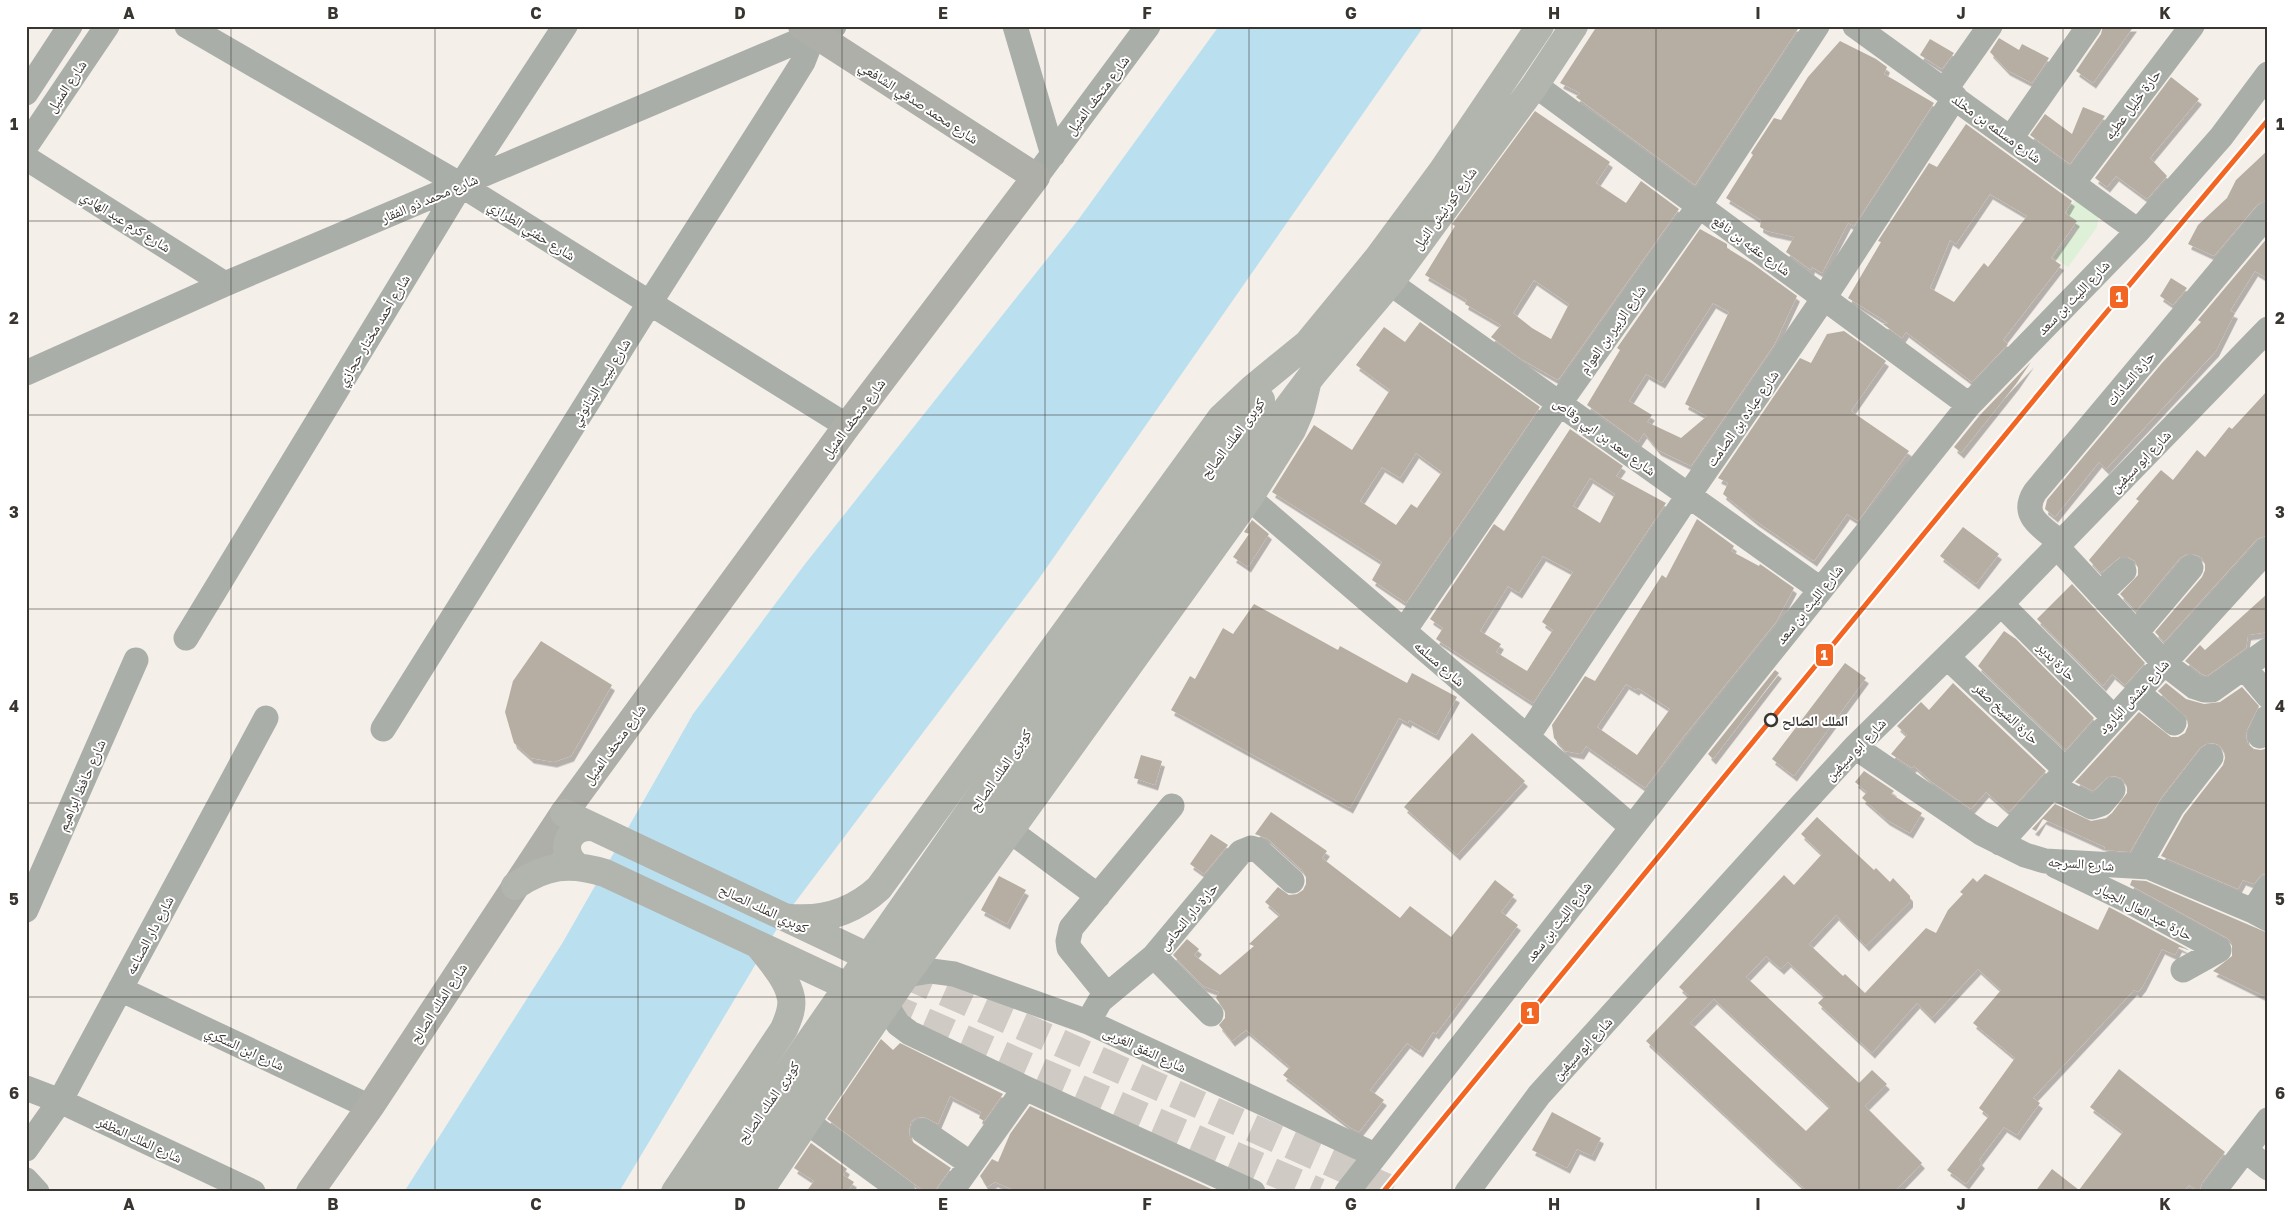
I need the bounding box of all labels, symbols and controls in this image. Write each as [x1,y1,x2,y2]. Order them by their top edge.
text: A [123,3,135,23]
text: B [327,3,339,23]
text: C [530,3,542,23]
text: D [734,3,746,23]
text: E [938,3,948,23]
text: F [1142,3,1152,23]
text: G [1345,3,1357,23]
text: H [1548,3,1560,23]
text: I [1755,3,1761,23]
text: J [1956,3,1966,23]
text: K [2159,3,2171,23]
street label: شارع متحف المنيل [1062,52,1134,139]
street label: شارع المنيل [42,57,91,117]
street label: شارع محمد صدقي الشافعي [854,57,982,150]
street label: حارة خليل عطيه [2100,65,2165,143]
street label: شارع مسلمه بن مخلد [1948,90,2045,168]
text: 1 [10,114,18,134]
text: 1 [2276,114,2284,134]
street label: شارع كورنيش النيل [1408,163,1481,254]
street label: شارع محمد ذو الفقار [377,170,481,228]
street label: شارع كرم عبد الهادي [76,187,174,258]
street label: شارع حفني الطرازي [483,196,579,267]
street label: شارع عقبه بن نافع [1709,211,1794,281]
street label: شارع الليث بن سعد [2033,256,2114,339]
street label: شارع أحمد مختار حجازي [333,271,416,391]
street label: شارع الزبير بن العوام [1575,281,1651,378]
line badge: 1 [2109,285,2129,309]
text: 1 [2115,288,2123,305]
text: 2 [9,308,19,328]
text: 2 [2275,308,2285,328]
street label: شارع لبيب البتانوني [566,335,637,431]
street label: حارة السادات [2102,347,2159,409]
street label: شارع عباده بن الصامت [1702,366,1783,471]
street label: شارع متحف المنيل [818,375,890,462]
street label: شارع سعد بن ابي وقاص [1548,393,1660,482]
street label: كوبرى الملك الصالح [1196,394,1269,483]
street label: شارع ابو سيفين [2106,426,2175,497]
text: 3 [9,502,19,522]
text: 3 [2275,502,2285,522]
street label: شارع الليث بن سعد [1772,561,1848,648]
street label: شارع مسلمه [1410,636,1469,691]
street label: حارة بدير [2033,637,2080,685]
line badge: 1 [1815,643,1834,667]
text: 1 [1820,646,1828,663]
street label: شارع عشش البارود [2094,655,2173,738]
street label: حارة الشيخ صقر [1969,678,2043,749]
text: 4 [9,696,19,716]
text: 4 [2275,696,2285,716]
street label: شارع متحف المنيل [579,700,651,789]
place label: الملك الصالح [1782,712,1848,730]
marker: الملك الصالح [1764,713,1778,727]
street label: شارع ابو سيفين [1821,714,1890,785]
street label: كوبرى الملك الصالح [965,726,1036,815]
street label: شارع حافظ ابراهيم [53,737,111,834]
street label: شارع السرجه [2047,852,2115,876]
street label: شارع الليث بن سعد [1521,878,1596,966]
street label: حارة عبد العال الجيار [2093,878,2196,944]
street label: حارة دار النحاس [1155,879,1222,954]
street label: كوبري الملك الصالح [715,880,811,939]
text: 5 [9,889,19,909]
text: 5 [2275,889,2285,909]
street label: شارع دار الصناعه [121,893,179,978]
street label: شارع الملك الصالح [406,960,472,1047]
line badge: 1 [1520,1001,1540,1025]
text: 1 [1526,1004,1534,1021]
street label: شارع ابو سيفين [1548,1013,1617,1085]
street label: شارع ابن السكري [201,1022,287,1077]
street label: شارع النفق الغربى [1100,1022,1189,1077]
street label: كوبرى الملك الصالح [733,1058,804,1147]
text: 6 [9,1083,19,1103]
text: 6 [2275,1083,2285,1103]
street label: شارع الملك المظفر [93,1112,185,1168]
text: A [123,1194,135,1214]
text: B [327,1194,339,1214]
text: C [530,1194,542,1214]
text: D [734,1194,746,1214]
text: E [938,1194,948,1214]
text: F [1142,1194,1152,1214]
text: G [1345,1194,1357,1214]
text: H [1548,1194,1560,1214]
text: I [1755,1194,1761,1214]
text: J [1956,1194,1966,1214]
text: K [2159,1194,2171,1214]

